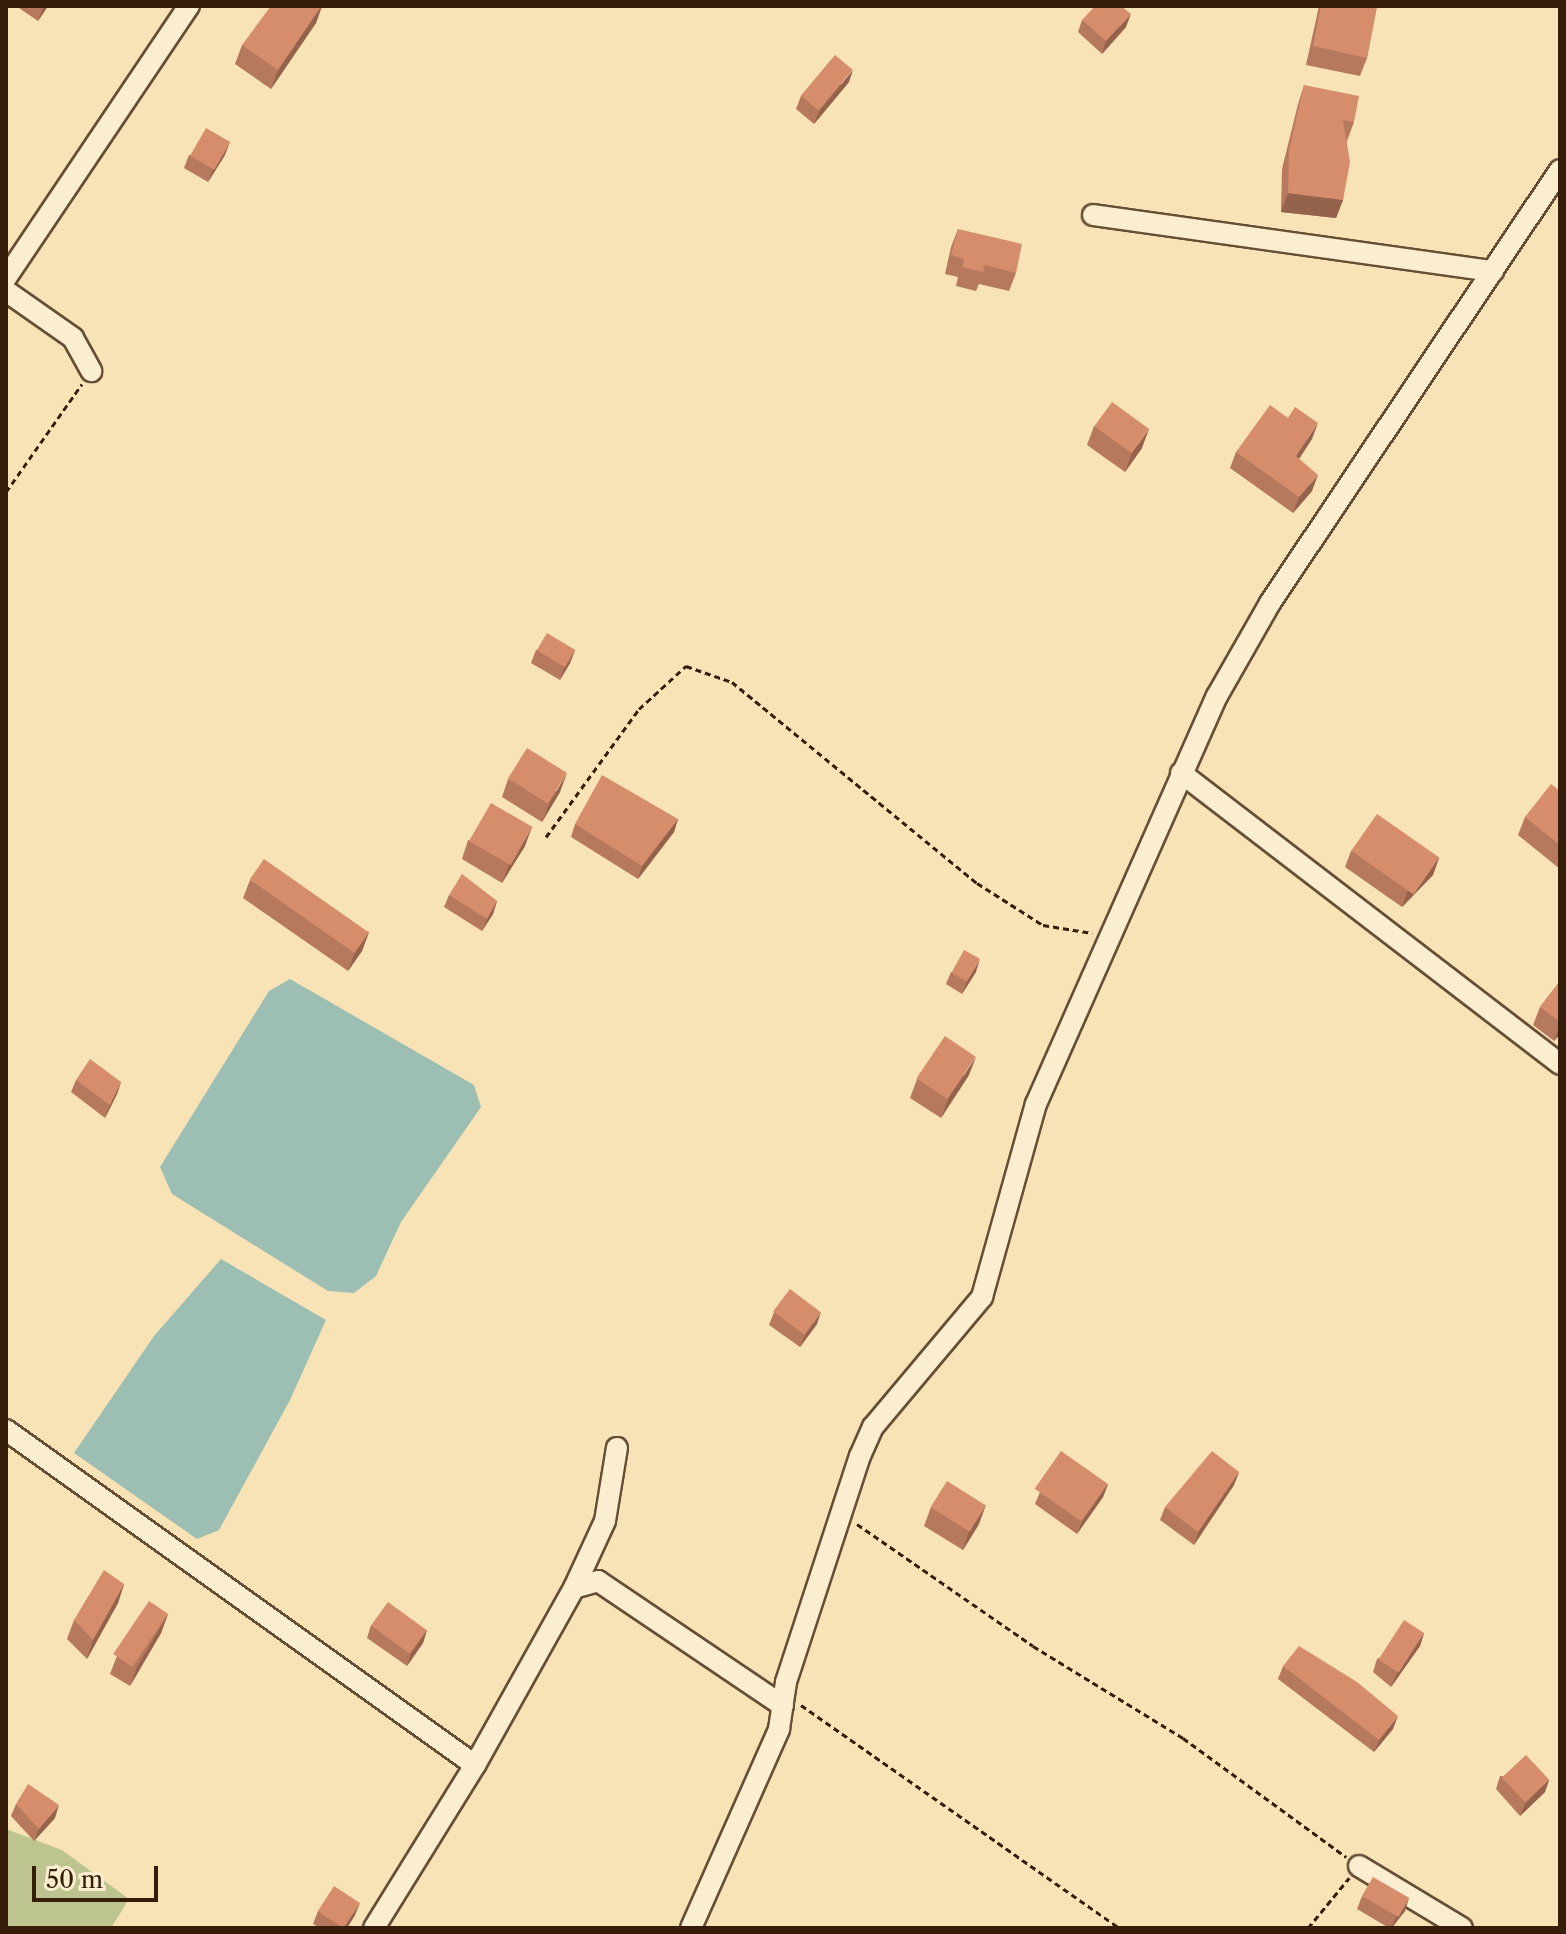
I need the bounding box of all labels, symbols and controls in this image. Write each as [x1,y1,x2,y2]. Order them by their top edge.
scale bar [36,1850,162,1900]
text: 50 m [46,1865,103,1894]

